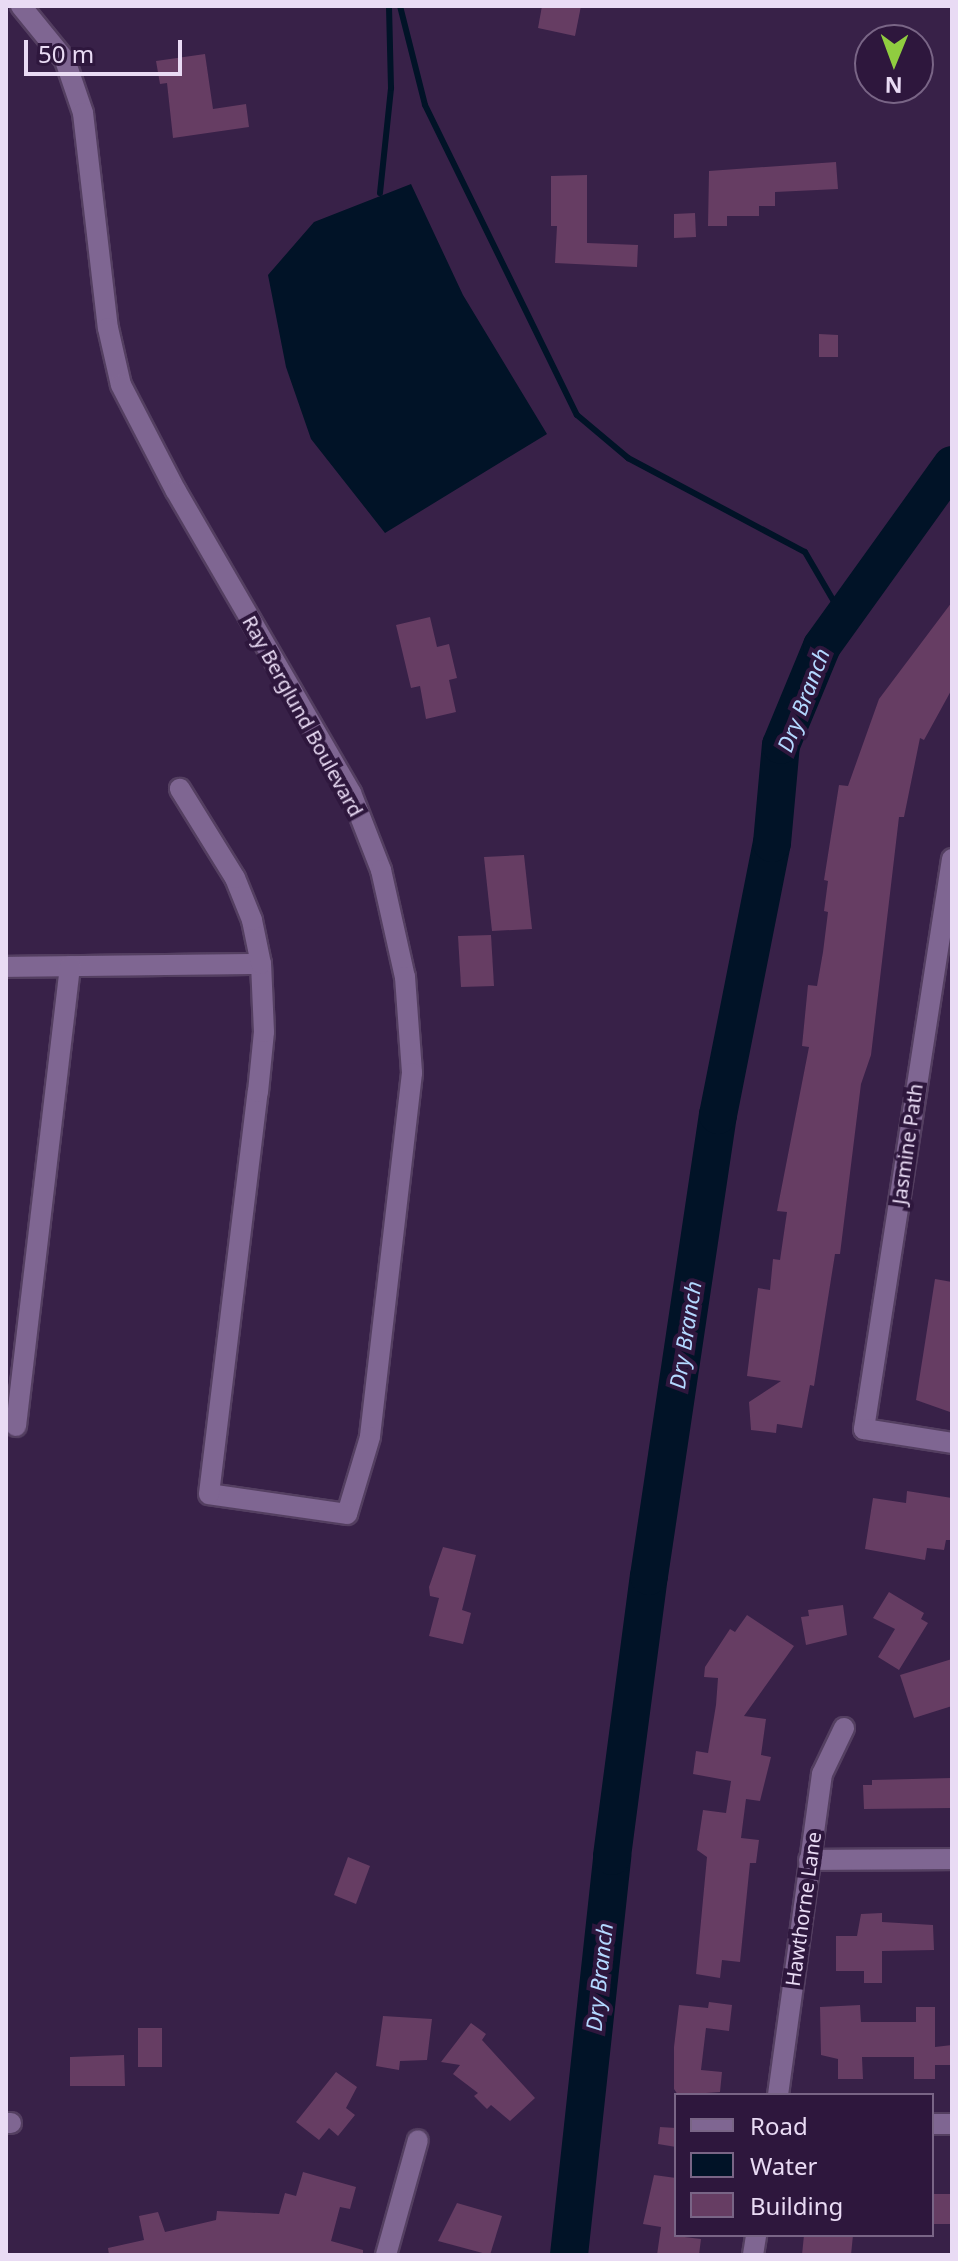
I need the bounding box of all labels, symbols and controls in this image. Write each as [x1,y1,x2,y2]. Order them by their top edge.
scale bar [28,24,186,74]
north arrow [854,24,934,104]
text: 50 m [38,37,94,70]
text: N [884,71,903,101]
street label: Ray Berglund Boulevard [238,611,368,821]
water label: Dry Branch [771,644,835,756]
street label: Jasmine Path [887,1082,927,1206]
water label: Dry Branch [663,1279,707,1391]
street label: Hawthorne Lane [780,1830,826,1988]
water label: Dry Branch [580,1921,618,2033]
legend [674,2093,934,2237]
text: Road [750,2109,808,2142]
text: Water [750,2149,817,2182]
text: Building [750,2189,843,2222]

